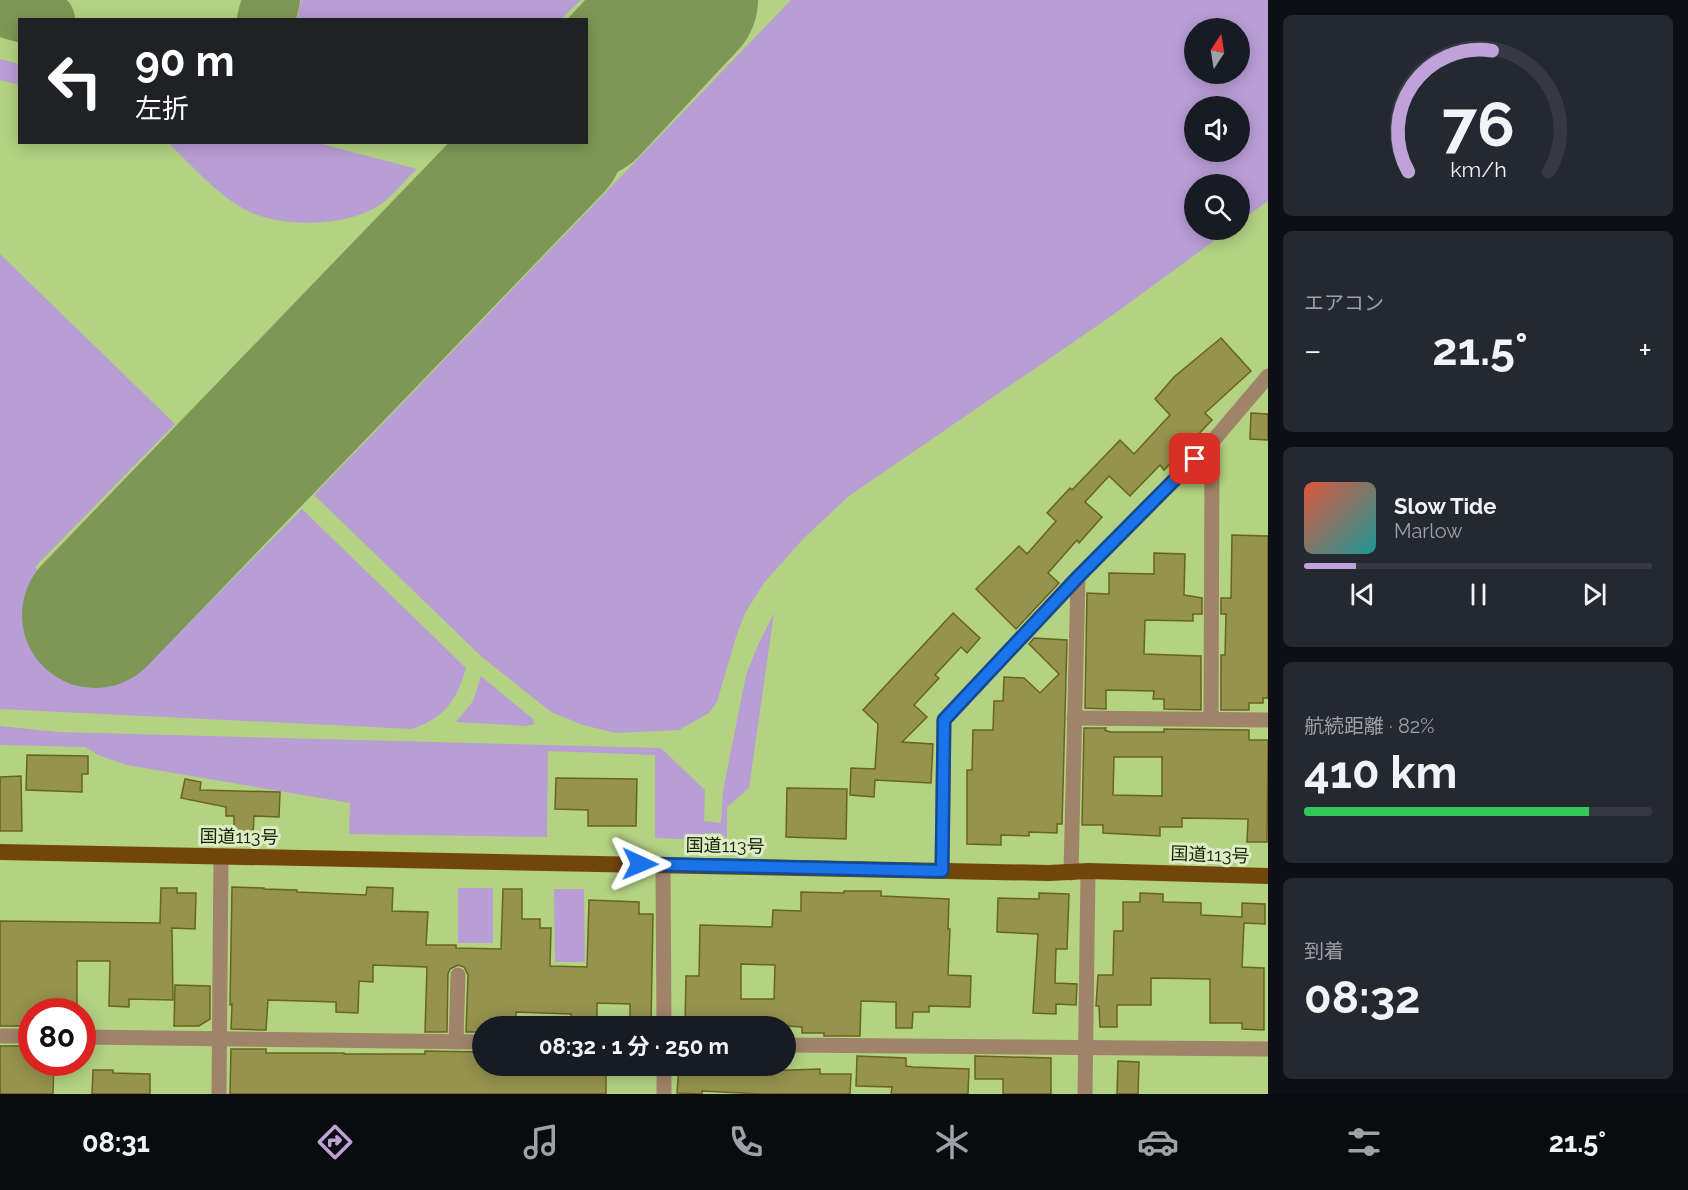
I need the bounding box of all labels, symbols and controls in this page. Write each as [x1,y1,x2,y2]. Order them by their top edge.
north arrow [1184,18,1250,84]
map controls [1184,18,1250,240]
text: 90 m [135,37,235,86]
icon: left [36,42,114,120]
text: 76 [1442,88,1514,162]
text: 左折 [135,93,189,124]
button: sound [1184,96,1250,162]
text: km/h [1450,158,1506,183]
button: search [1184,174,1250,240]
text: エアコン [1304,291,1384,315]
text: 21.5° [1432,323,1528,376]
text: − [1304,331,1322,370]
text: + [1638,331,1652,370]
pin [1169,433,1220,484]
icon: arrive [1178,442,1211,475]
text: Slow Tide [1394,493,1496,519]
text: Marlow [1394,519,1463,543]
icon: previous [1346,578,1379,611]
icon: pause [1462,578,1495,611]
icon: next [1578,578,1611,611]
text: 航続距離 · 82% [1304,714,1435,738]
text: 410 km [1304,746,1457,799]
street label: 国道113号 [199,825,279,848]
position arrow [608,832,672,896]
street label: 国道113号 [685,834,765,857]
street label: 国道113号 [1170,843,1250,866]
text: 到着 [1304,939,1344,963]
text: 08:32 [1304,971,1420,1024]
speed limit sign: 80 [18,998,96,1076]
text: 08:32 · 1 分 · 250 m [539,1033,729,1059]
icon: directions [314,1121,356,1163]
icon: music [520,1121,562,1163]
icon: phone [725,1121,767,1163]
icon: climate [931,1121,973,1163]
icon: car [1137,1121,1179,1163]
icon: filters [1343,1121,1385,1163]
text: 08:31 [82,1127,150,1158]
text: 21.5° [1549,1127,1606,1158]

